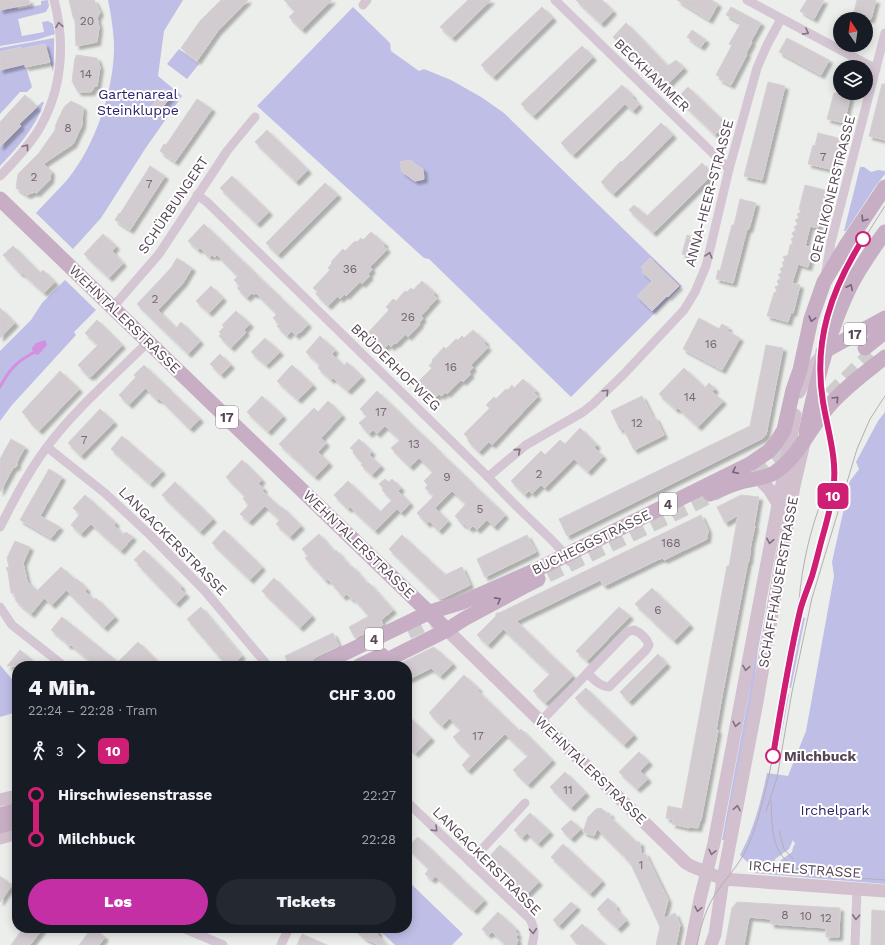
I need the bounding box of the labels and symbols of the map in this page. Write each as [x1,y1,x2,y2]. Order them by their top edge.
north arrow [833,12,873,52]
house number: 20 [80,14,94,28]
one-way arrow [56,22,64,28]
one-way arrow [802,27,809,35]
street label: BECKHAMMER [611,35,693,115]
house number: 14 [80,67,92,81]
park label: Gartenareal Steinkluppe [97,86,179,118]
street label: OERLIKONERSTRASSE [806,114,858,264]
street label: ANNA-HEER-STRASSE [682,117,736,268]
house number: 8 [64,121,72,135]
one-way arrow [21,144,28,151]
house number: 7 [820,150,827,164]
street label: SCHÜRBUNGERT [135,153,212,257]
house number: 2 [31,170,38,184]
house number: 7 [146,177,153,191]
one-way arrow [861,215,868,222]
unlabelled marker [855,231,871,247]
one-way arrow [704,252,713,259]
street label: WEHNTALERSTRASSE [66,262,184,376]
house number: 36 [343,262,357,276]
one-way arrow [845,284,853,291]
house number: 2 [152,292,159,306]
house number: 26 [401,310,415,324]
one-way arrow [808,316,816,322]
street label: BRÜDERHOFWEG [348,320,444,414]
road number: 17 [844,323,866,345]
house number: 16 [705,337,717,351]
house number: 16 [445,360,457,374]
one-way arrow [601,389,609,397]
house number: 14 [684,390,696,404]
one-way arrow [831,396,839,404]
house number: 17 [375,405,387,419]
road number: 17 [216,406,238,428]
house number: 12 [631,416,643,430]
house number: 7 [81,433,88,447]
house number: 13 [408,437,420,451]
one-way arrow [513,449,520,456]
one-way arrow [732,466,740,474]
house number: 2 [536,467,543,481]
house number: 9 [443,470,451,484]
line badge: 10 [815,483,851,509]
street label: LANGACKERSTRASSE [116,484,230,598]
street label: WEHNTALERSTRASSE [300,487,418,601]
road number: 4 [659,493,677,515]
street label: SCHAFFHAUSERSTRASSE [755,495,801,669]
house number: 5 [477,502,484,516]
street label: BUCHEGGSTRASSE [529,506,653,578]
house number: 168 [661,536,681,550]
one-way arrow [767,537,775,544]
one-way arrow [494,597,501,604]
house number: 6 [654,603,662,617]
road number: 4 [365,628,383,650]
one-way arrow [743,665,751,671]
street label: WEHNTALERSTRASSE [532,713,650,827]
one-way arrow [732,721,741,727]
house number: 17 [472,729,484,743]
marker: Milchbuck [765,748,781,764]
place label: Milchbuck [784,748,856,764]
house number: 11 [563,783,573,797]
park label: Irchelpark [801,802,869,818]
street label: LANGACKERSTRASSE [430,804,544,918]
one-way arrow [732,805,741,811]
one-way arrow [430,824,438,832]
one-way arrow [708,849,716,855]
street label: IRCHELSTRASSE [748,857,862,881]
house number: 1 [639,858,643,872]
one-way arrow [695,906,703,912]
house number: 8 [781,908,789,922]
house number: 10 [800,909,812,923]
house number: 12 [820,911,832,925]
one-way arrow [852,914,861,920]
one-way arrow [529,928,538,935]

